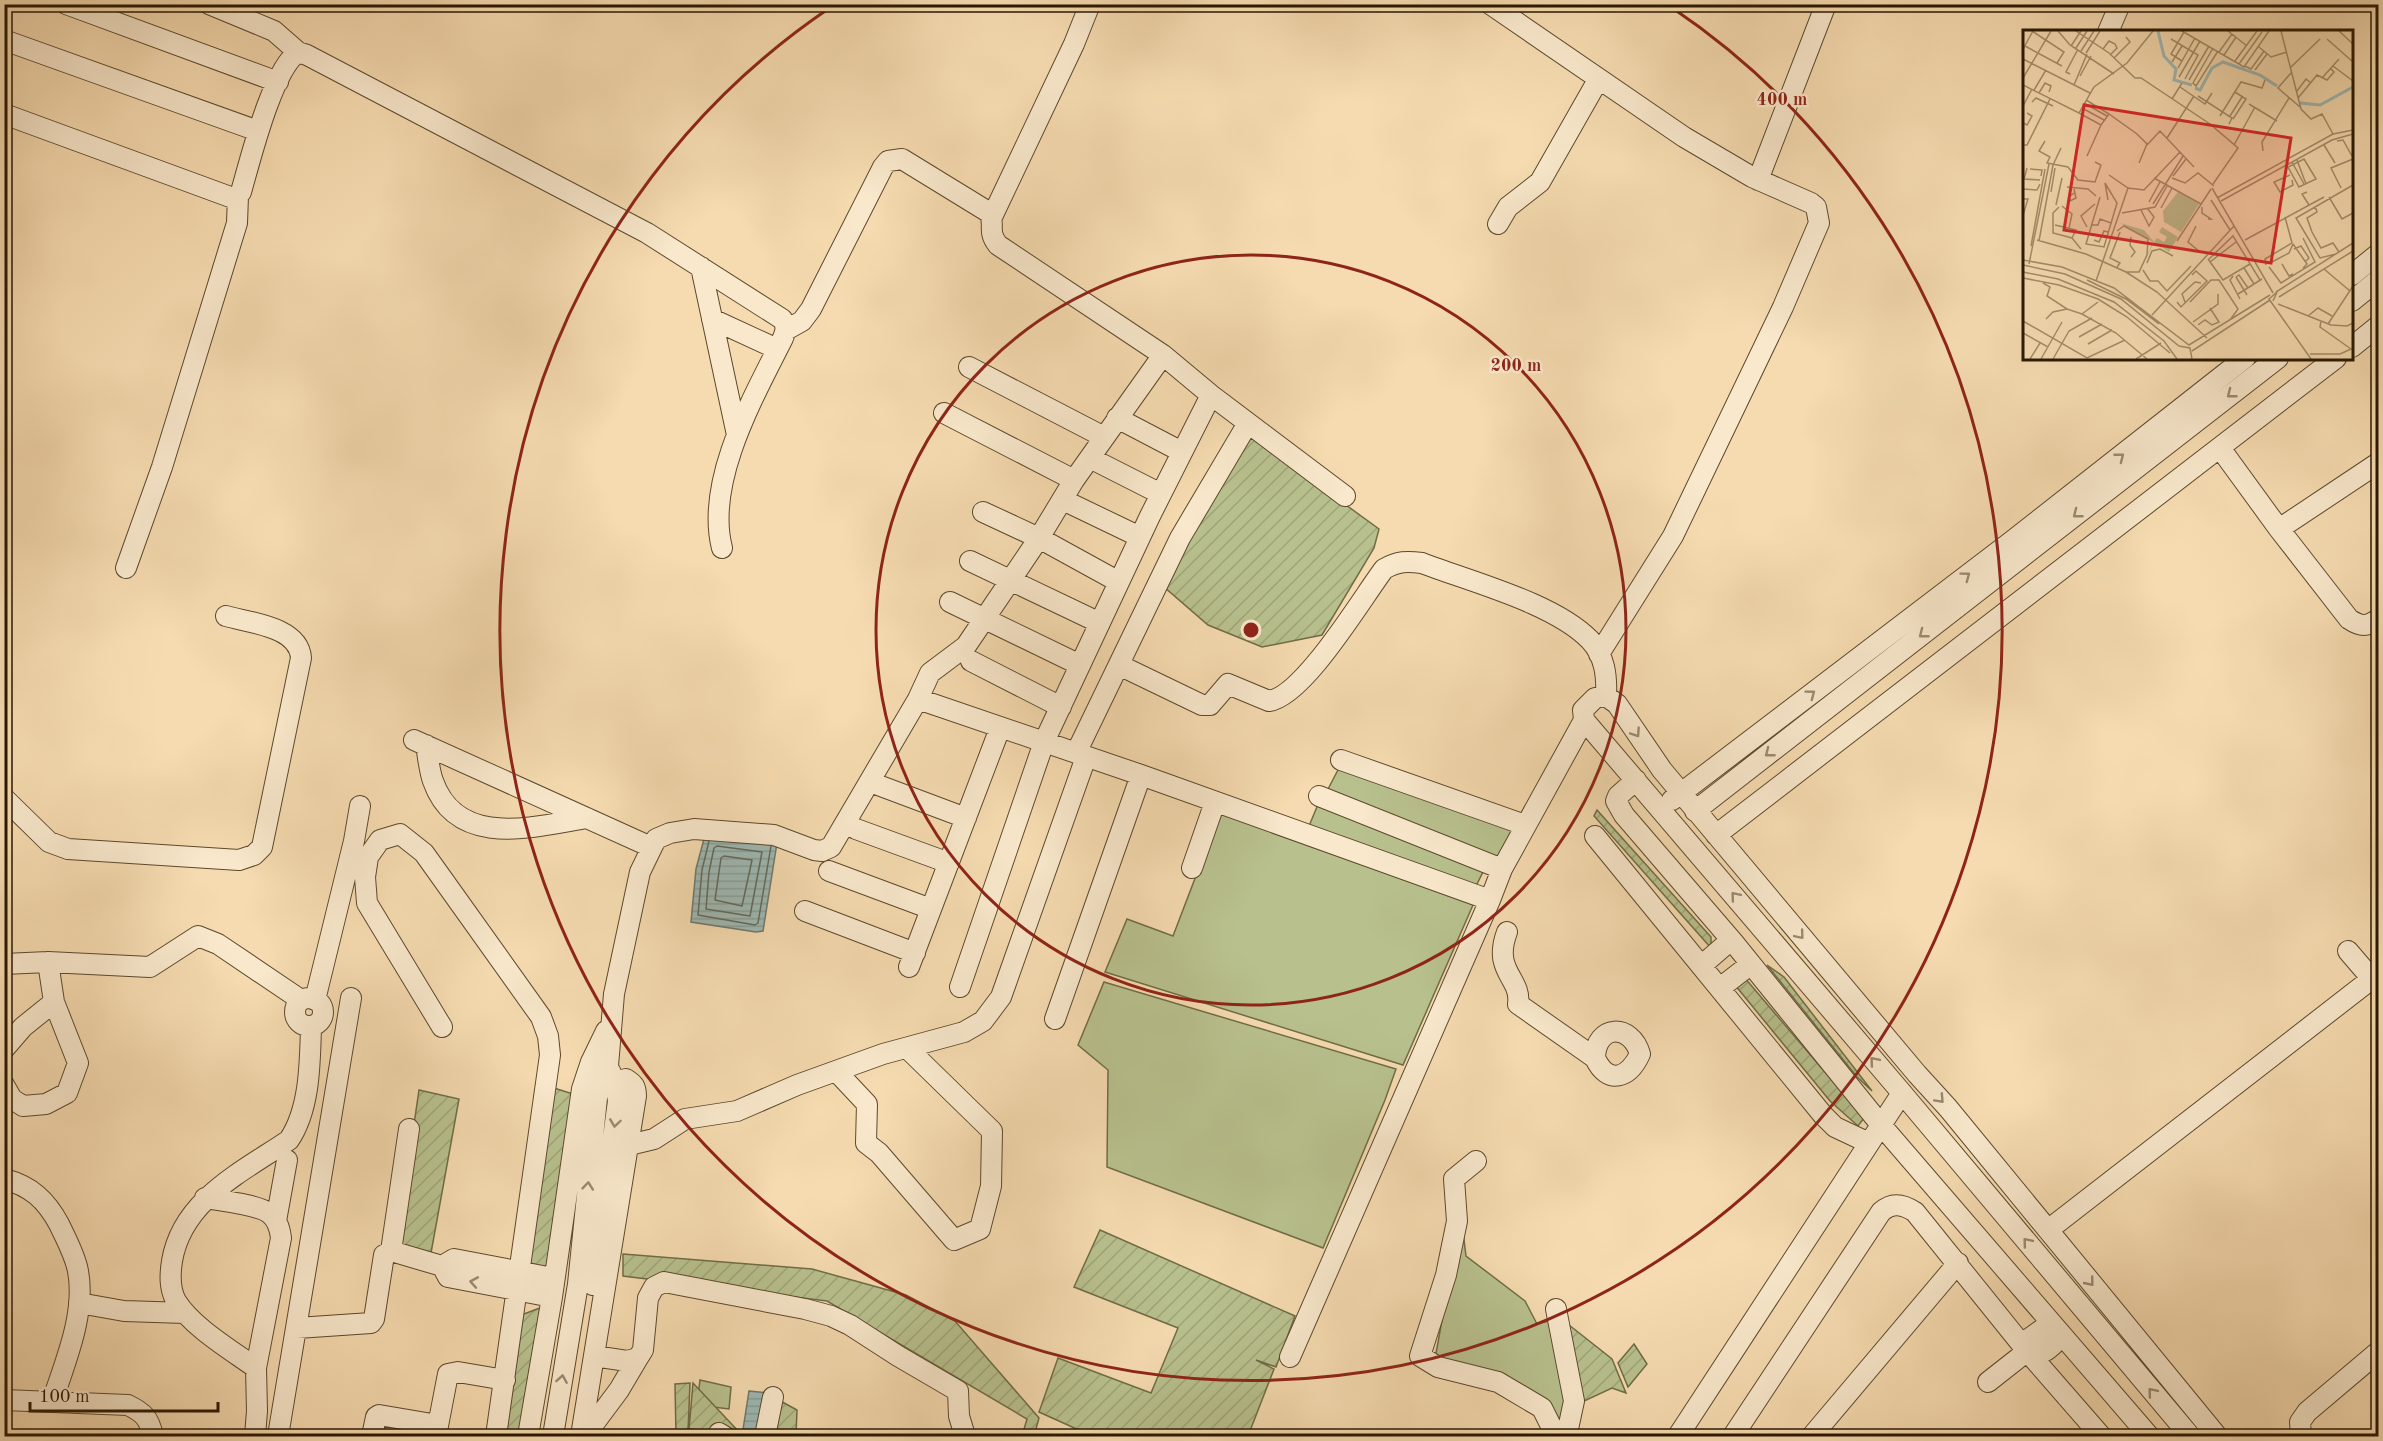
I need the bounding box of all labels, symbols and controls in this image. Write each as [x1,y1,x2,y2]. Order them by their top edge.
inset map [2023,30,2353,360]
text: 400 m [1757,91,1807,109]
text: 200 m [1491,357,1541,375]
one-way arrow [2227,387,2238,398]
one-way arrow [2113,453,2124,464]
one-way arrow [2073,507,2084,518]
one-way arrow [1959,573,1970,584]
centre of rings [1241,620,1261,640]
one-way arrow [1919,626,1930,637]
one-way arrow [1804,691,1815,702]
one-way arrow [1629,726,1640,737]
one-way arrow [1765,746,1776,757]
one-way arrow [1731,892,1742,903]
one-way arrow [1792,928,1803,939]
one-way arrow [1871,1057,1882,1068]
one-way arrow [1933,1092,1944,1102]
one-way arrow [609,1118,621,1127]
one-way arrow [581,1181,594,1190]
one-way arrow [2023,1238,2034,1249]
one-way arrow [2083,1275,2094,1286]
one-way arrow [469,1276,479,1289]
one-way arrow [556,1374,568,1383]
scale bar [30,1375,218,1413]
text: 100 m [39,1388,90,1406]
one-way arrow [2148,1388,2159,1399]

